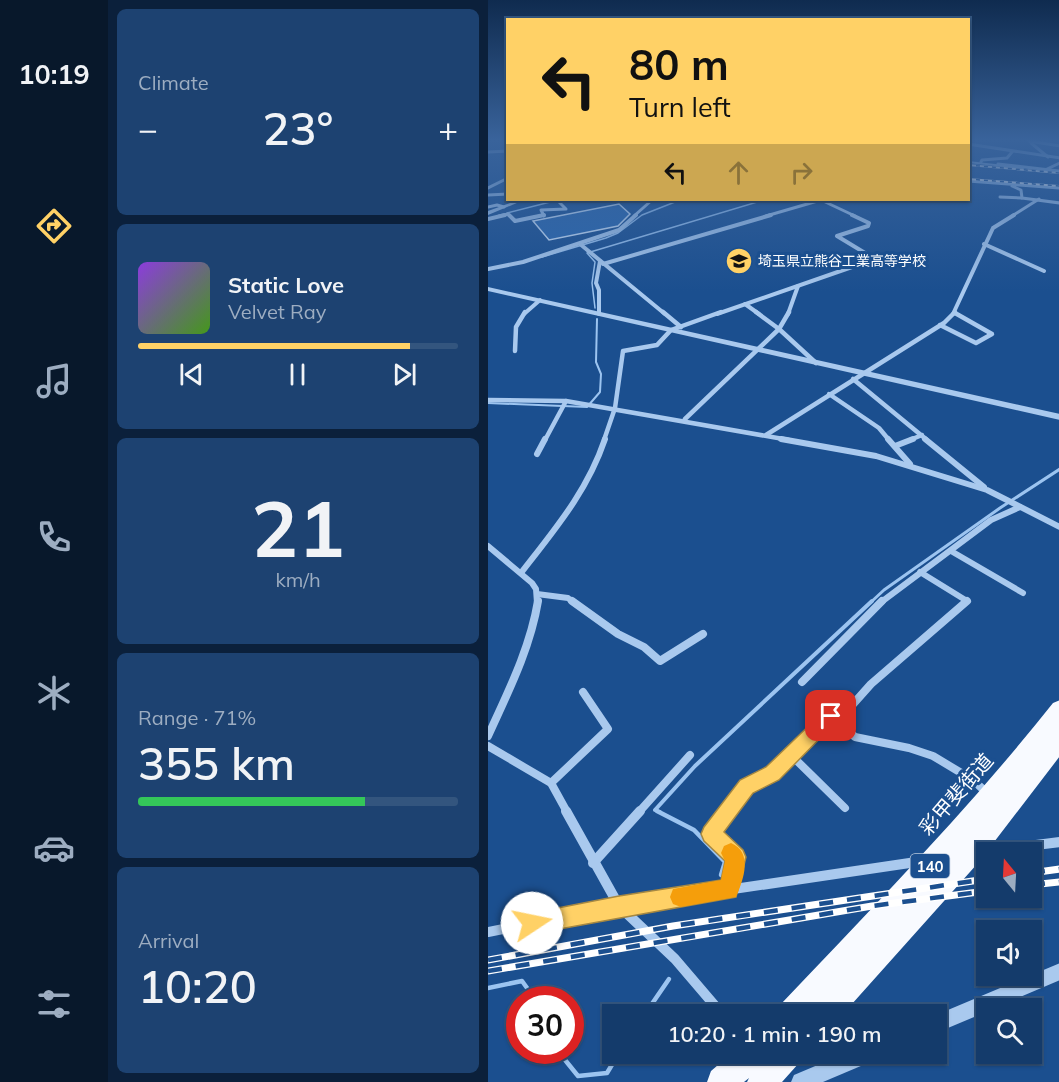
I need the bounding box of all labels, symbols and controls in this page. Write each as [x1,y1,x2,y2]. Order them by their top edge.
text: 80 m [629,38,729,91]
icon: left [530,42,608,120]
text: 10:19 [18,57,90,91]
text: Climate [138,70,209,95]
text: Turn left [629,90,731,124]
text: 23° [263,100,333,156]
text: − [138,108,158,149]
text: + [438,108,458,149]
icon: left [659,156,692,189]
icon: ahead [722,156,755,189]
icon: right [785,156,818,189]
icon: directions [33,205,75,247]
school or university icon: 埼玉県立熊谷工業高等学校 [724,246,754,276]
place label: 埼玉県立熊谷工業高等学校 [758,252,926,270]
text: Static Love [228,271,344,299]
text: Velvet Ray [228,299,326,324]
icon: previous [175,358,208,391]
icon: pause [281,358,314,391]
icon: next [388,358,421,391]
icon: music [33,360,75,402]
text: 21 [251,479,345,577]
icon: phone [33,516,75,558]
text: km/h [275,567,321,592]
icon: climate [33,672,75,714]
pin [805,690,856,741]
icon: arrive [814,699,847,732]
text: Range · 71% [138,705,256,730]
text: 355 km [138,735,295,791]
street label: 彩甲斐街道 [914,748,998,840]
icon: car [33,827,75,869]
north arrow [976,842,1042,908]
map controls [976,842,1042,1064]
road number: 140 [910,854,950,878]
position arrow [500,891,564,955]
button: sound [976,920,1042,986]
text: Arrival [138,928,199,953]
text: 10:20 [138,958,257,1014]
icon: filters [33,983,75,1025]
speed limit sign: 30 [506,986,584,1064]
button: search [976,998,1042,1064]
text: 10:20 · 1 min · 190 m [667,1020,882,1048]

